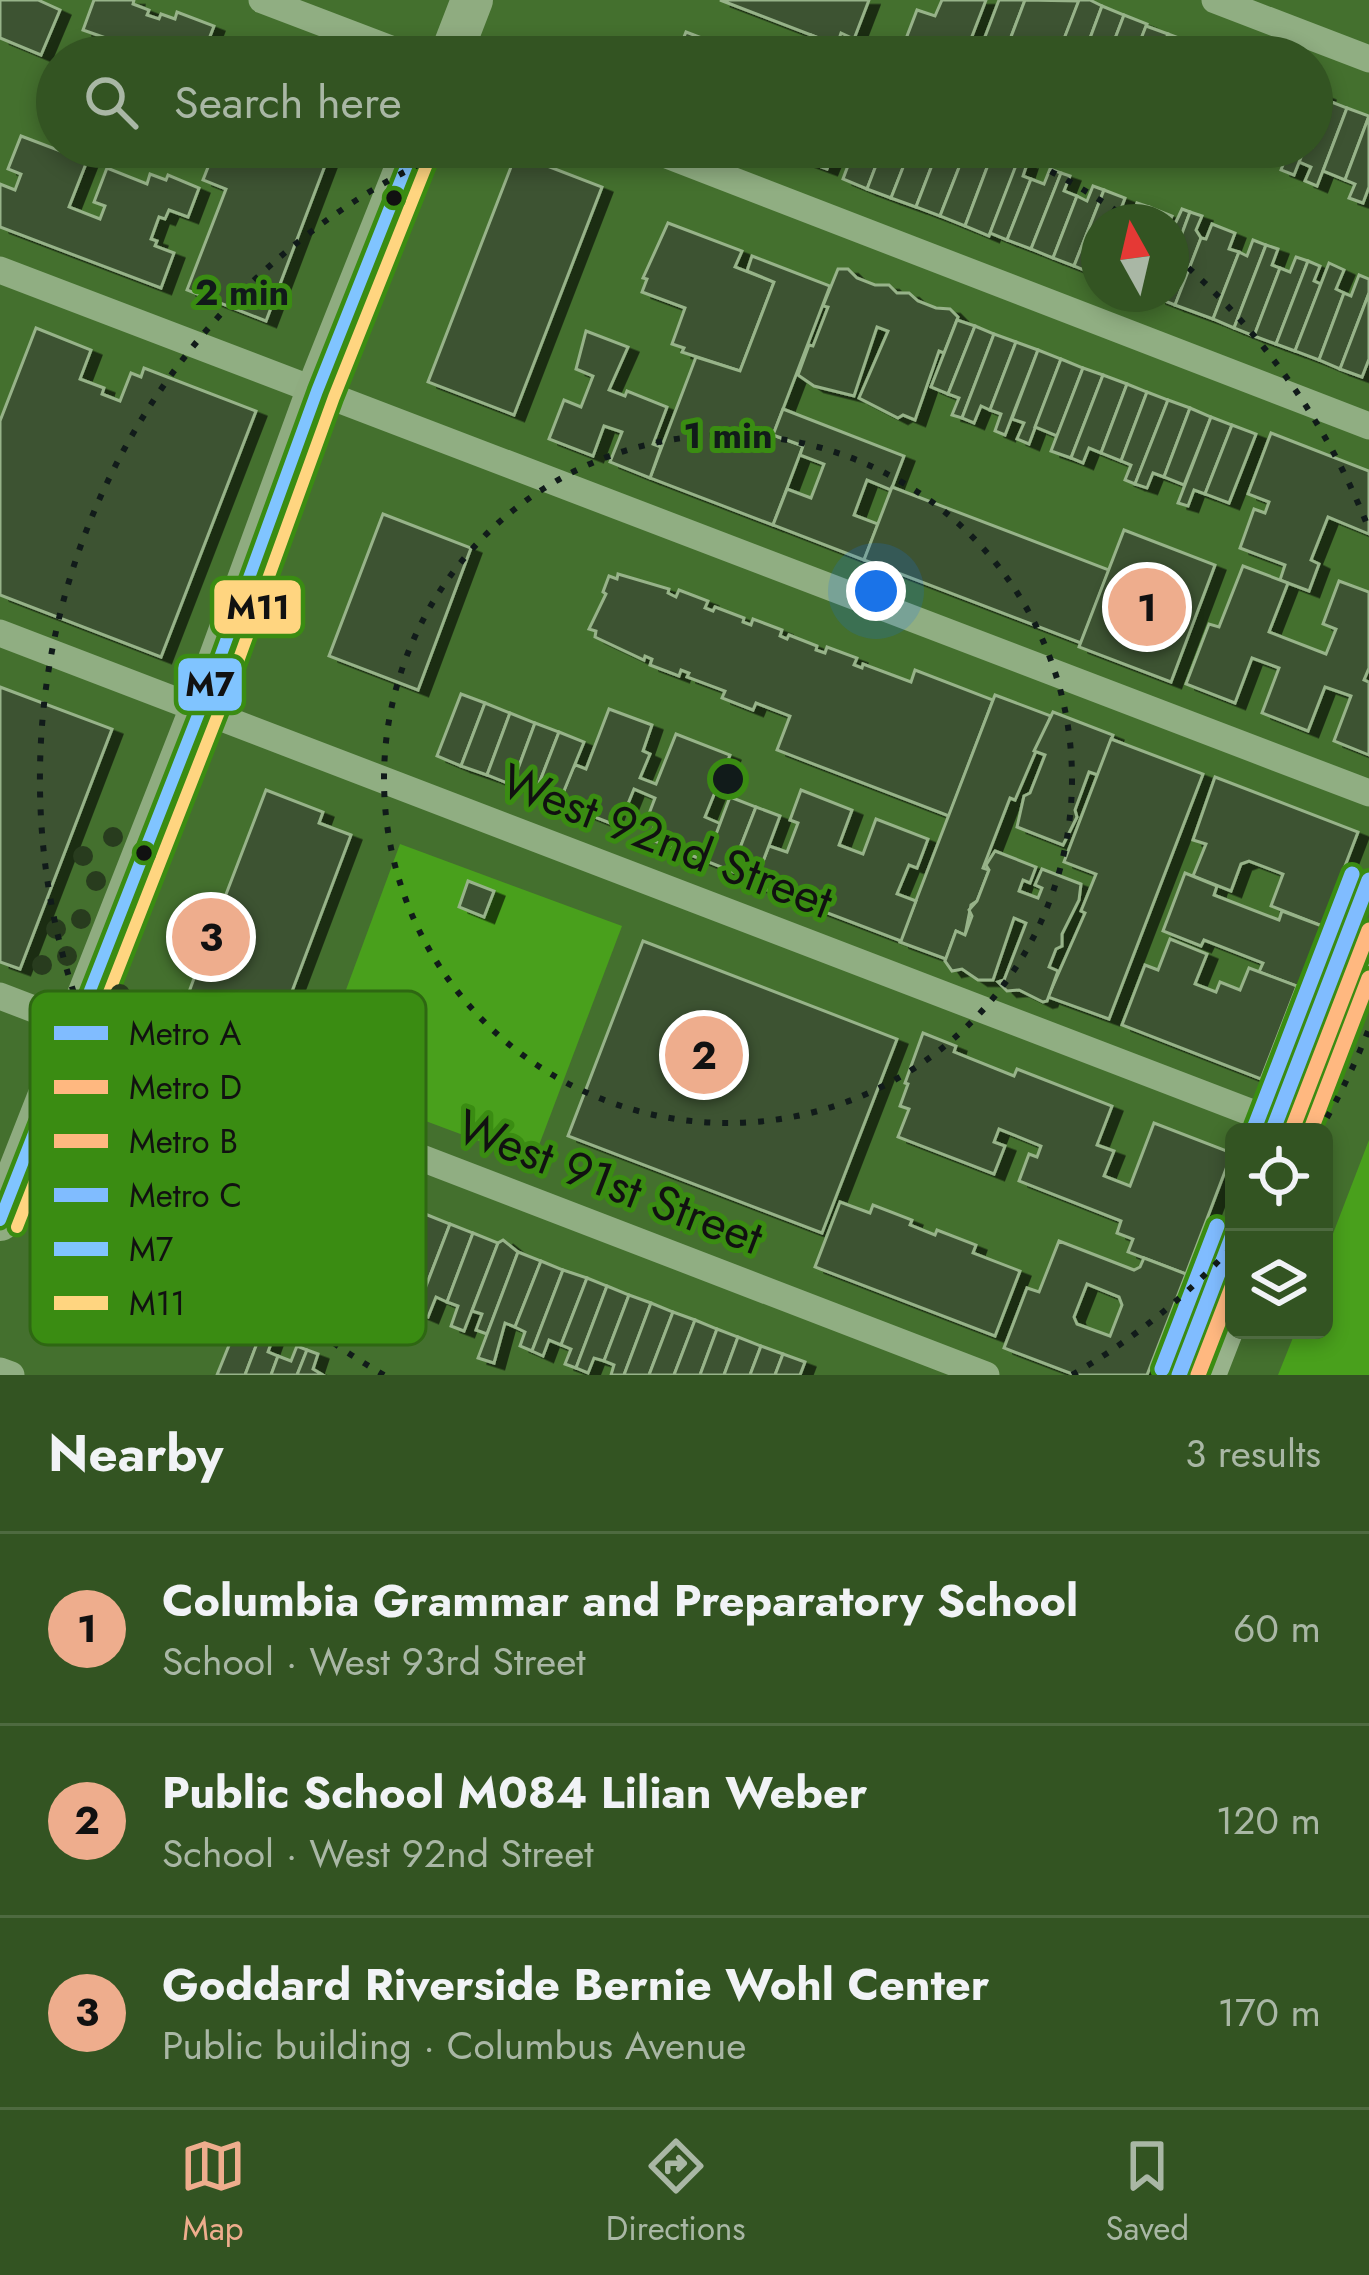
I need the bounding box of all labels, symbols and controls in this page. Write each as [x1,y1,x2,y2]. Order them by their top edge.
search box [36,36,1333,168]
icon: search [78,69,144,135]
text: Search here [174,70,402,135]
unlabelled marker [383,187,405,209]
north arrow [1081,204,1189,312]
text: 2 min [195,266,289,318]
text: 1 min [683,409,773,461]
your location [846,561,906,621]
pin: 1 [1108,562,1186,652]
line badge: M11 [212,578,303,636]
text: M11 [227,584,290,631]
line badge: M7 [176,656,244,713]
text: M7 [185,661,235,708]
street label: West 92nd Street [491,746,843,936]
centre of rings [707,758,749,800]
unlabelled marker [133,842,155,864]
pin: 3 [172,892,250,982]
legend [30,991,426,1345]
text: Metro A [129,1010,241,1057]
pin: 2 [665,1010,743,1100]
text: Metro D [129,1064,242,1111]
street label: West 91st Street [447,1092,773,1272]
text: Metro B [129,1118,238,1165]
map controls [1225,1123,1333,1339]
button: locate [1225,1123,1333,1231]
text: Metro C [129,1172,242,1219]
text: M7 [129,1226,174,1273]
button: layers [1225,1231,1333,1339]
text: M11 [129,1280,185,1327]
text: Nearby [48,1416,223,1490]
text: 3 results [1185,1425,1321,1482]
text: Columbia Grammar and Preparatory School [162,1568,1078,1633]
text: 1 [77,1600,97,1657]
text: 60 m [1233,1600,1321,1657]
text: School · West 93rd Street [162,1633,586,1690]
text: Public School M084 Lilian Weber [162,1760,867,1825]
text: 2 [74,1792,100,1849]
text: 120 m [1216,1792,1321,1849]
text: School · West 92nd Street [162,1825,594,1882]
text: Goddard Riverside Bernie Wohl Center [162,1952,989,2017]
text: 3 [75,1984,99,2041]
text: 170 m [1217,1984,1321,2041]
text: Public building · Columbus Avenue [162,2017,746,2074]
tab: Map [180,2133,246,2252]
tab: Directions [606,2133,746,2252]
tab: Saved [1105,2133,1189,2252]

